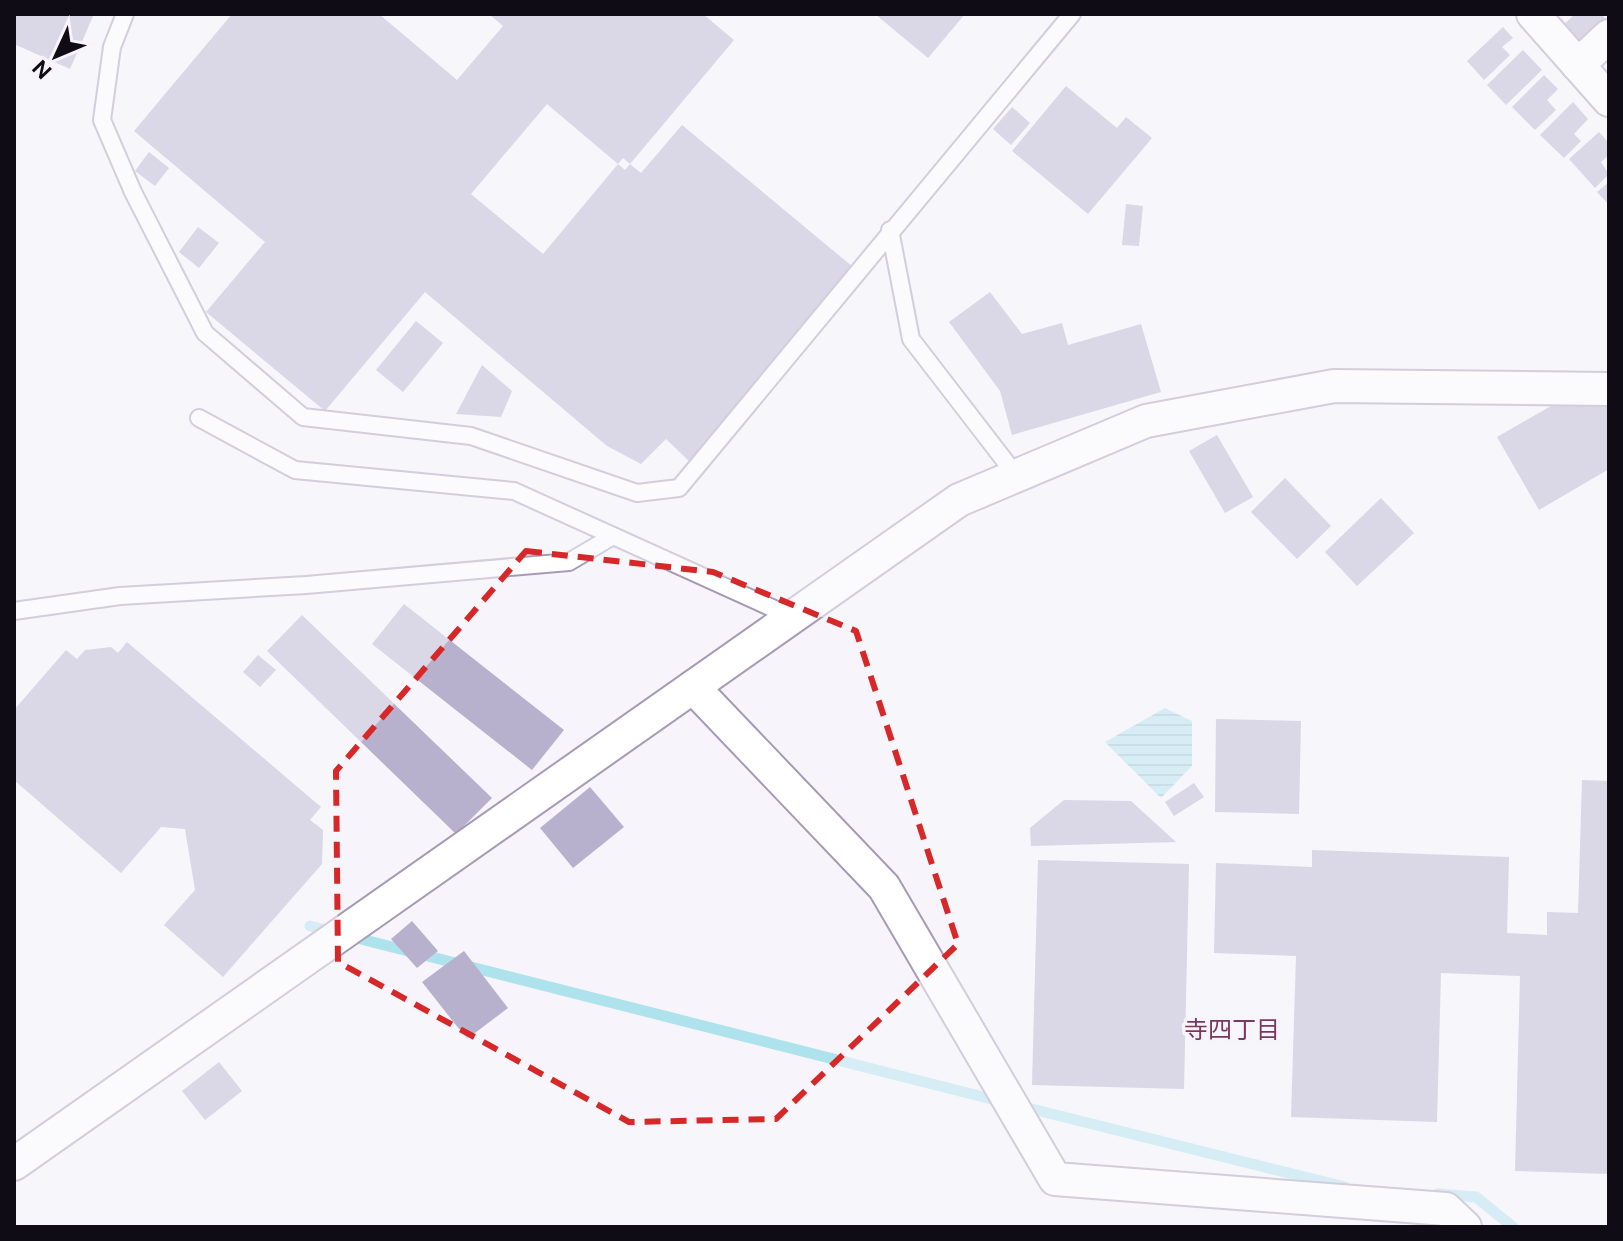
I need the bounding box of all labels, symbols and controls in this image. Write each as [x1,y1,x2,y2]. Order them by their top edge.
north arrow [16,16,96,96]
text: N [26,54,58,85]
district label: 寺四丁目 [1184,1014,1280,1045]

